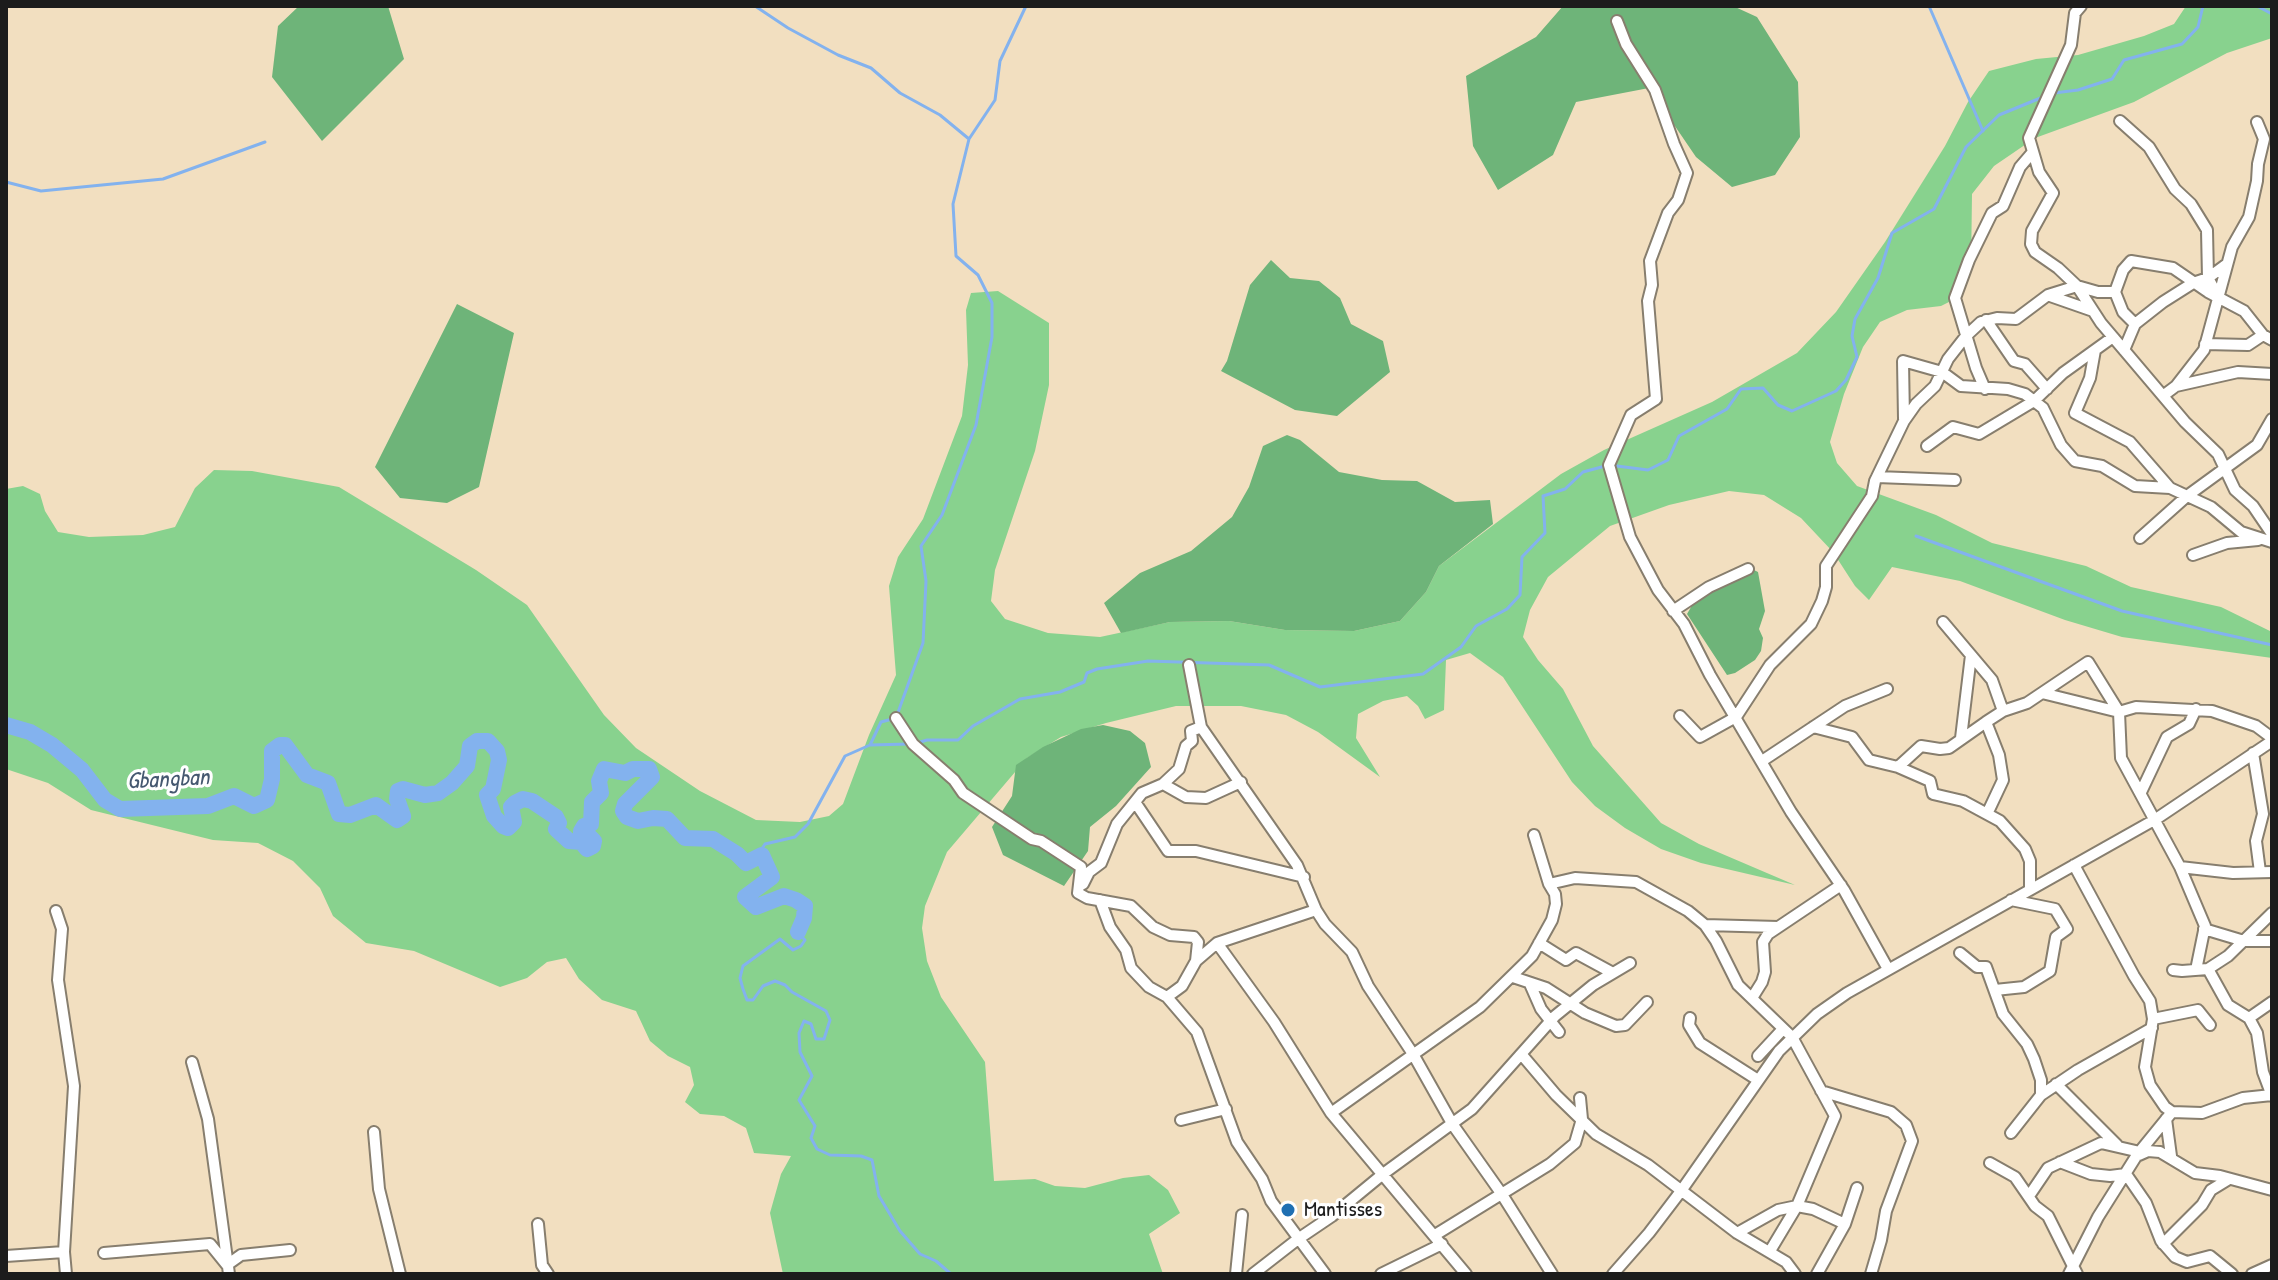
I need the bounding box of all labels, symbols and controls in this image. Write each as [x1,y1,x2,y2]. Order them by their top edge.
water label: Gbangban [126,763,210,797]
place label: Mantisses [1304,1197,1382,1223]
marker: Mantisses [1279,1201,1297,1219]

